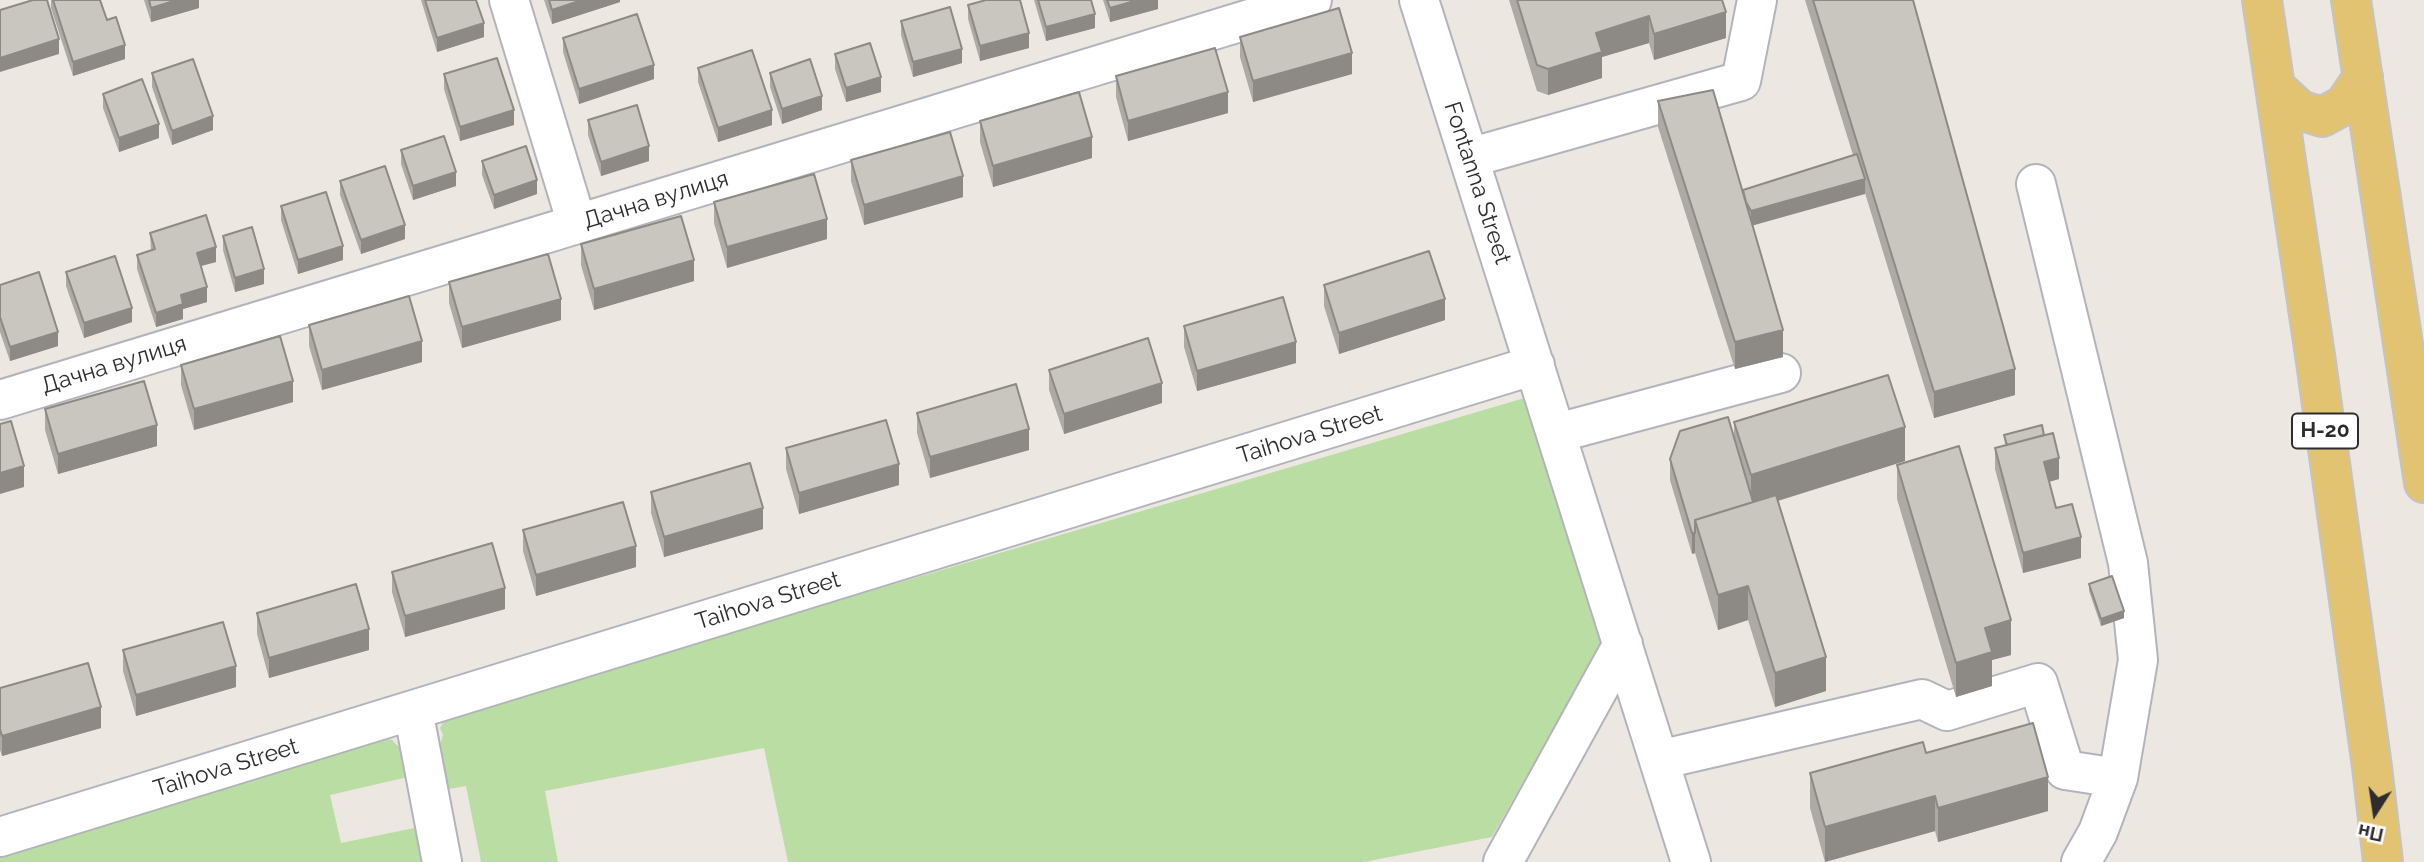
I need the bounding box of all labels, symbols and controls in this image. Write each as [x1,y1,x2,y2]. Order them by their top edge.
street label: Fontanna Street [1438,98,1516,268]
street label: Дачна вулиця [580,165,732,235]
street label: Дачна вулиця [38,330,190,400]
street label: Taihova Street [1234,400,1386,470]
road number: Н-20 [2292,414,2358,448]
street label: Taihova Street [692,566,844,636]
street label: Taihova Street [150,733,302,803]
north arrow [2340,778,2410,848]
text: Пн [2356,820,2385,847]

